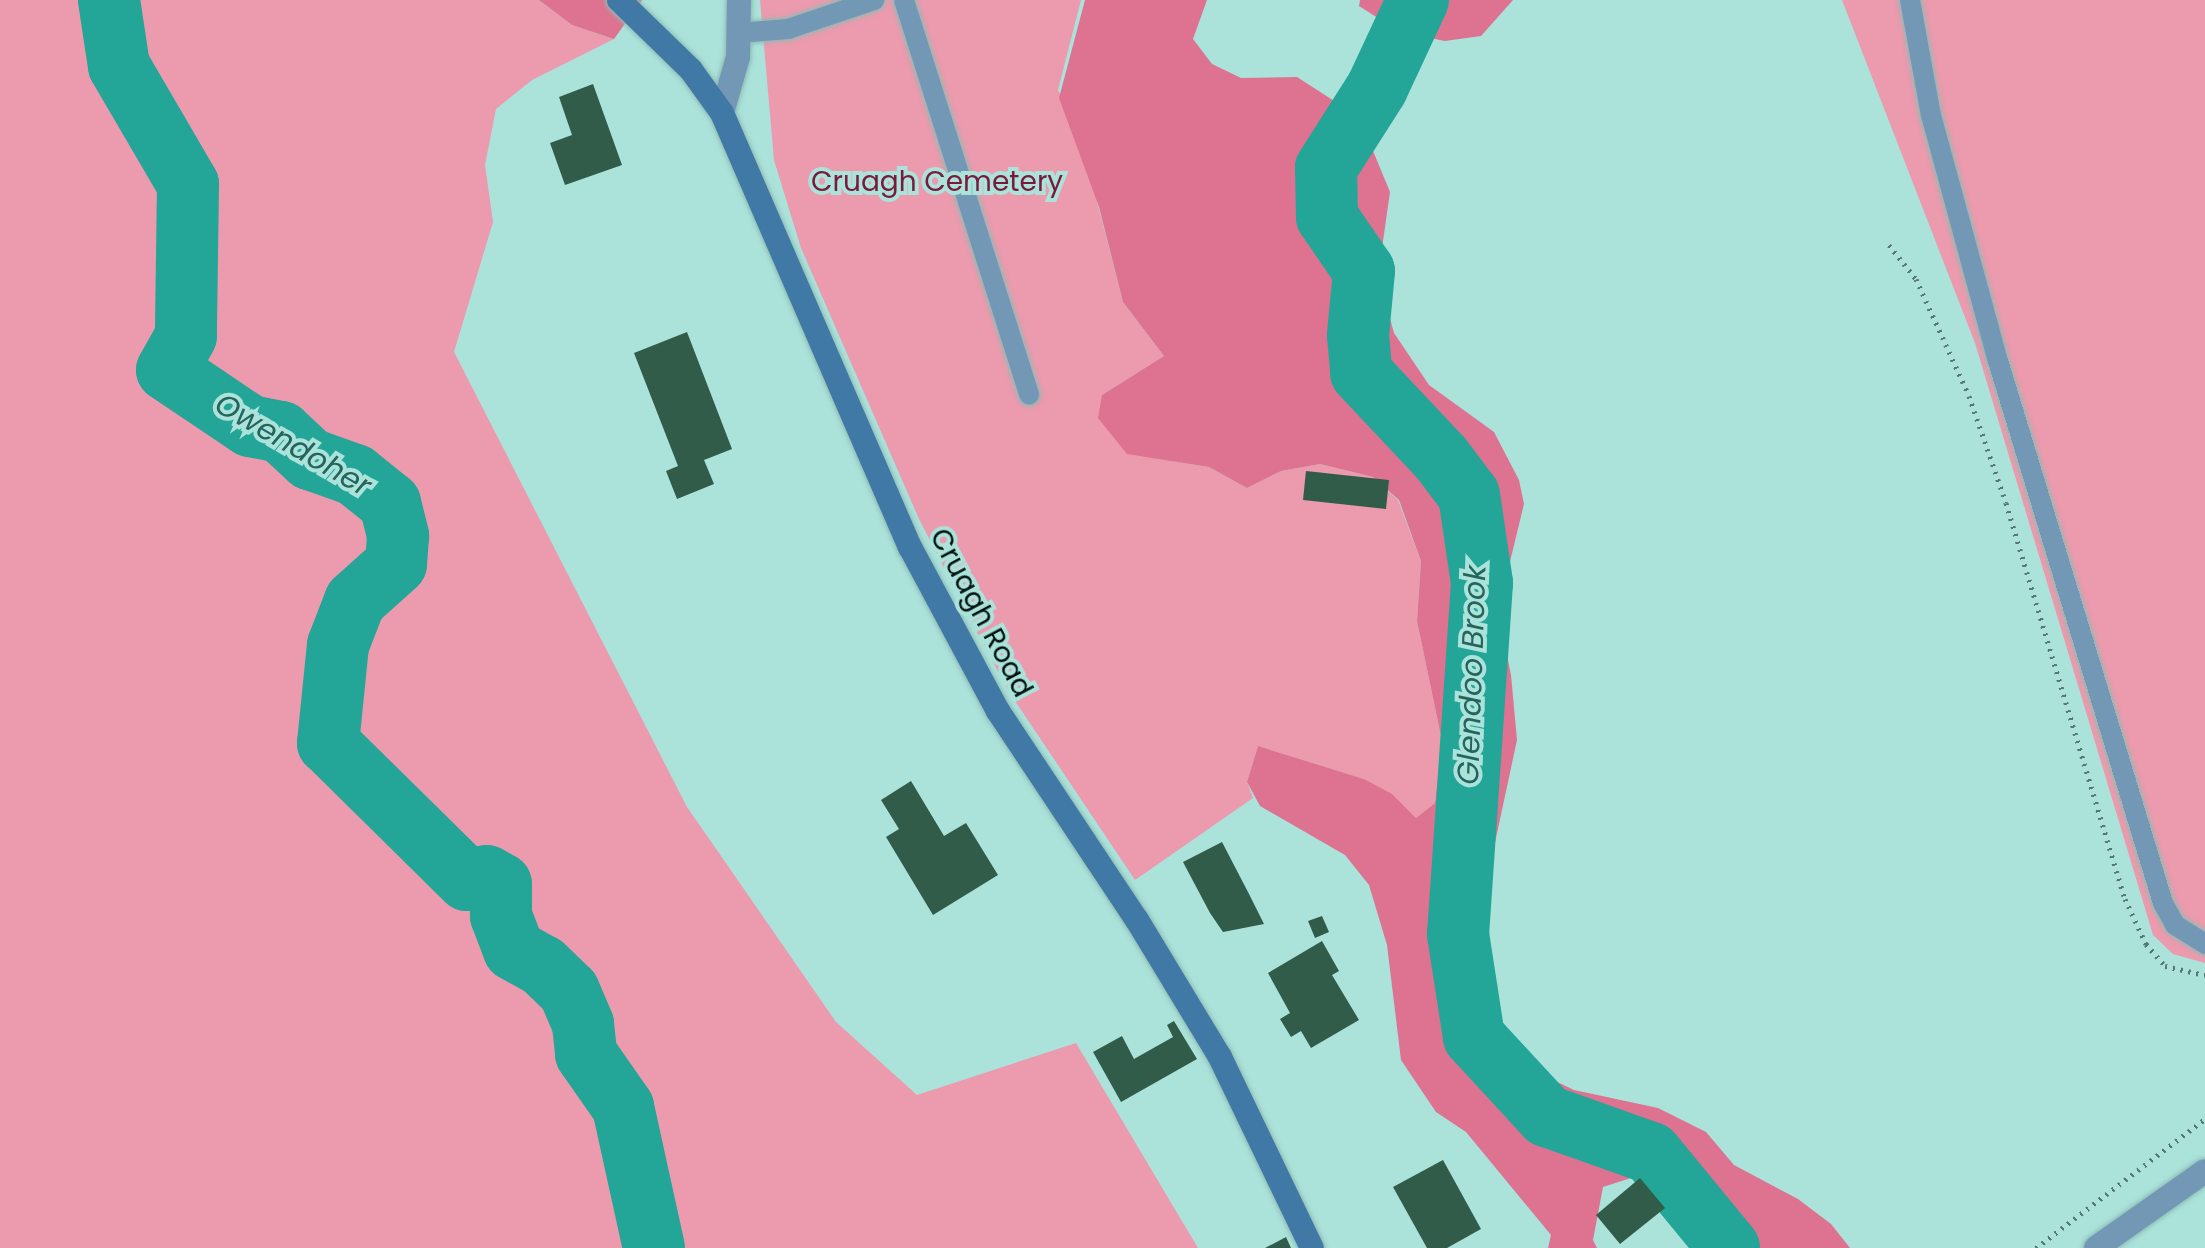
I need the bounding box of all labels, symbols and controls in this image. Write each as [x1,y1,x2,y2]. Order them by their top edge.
park label: Cruagh Cemetery [811,165,1063,199]
water label: Owendoher [208,386,378,504]
street label: Cruagh Road [922,523,1040,703]
water label: Glendoo Brook [1450,565,1494,785]

